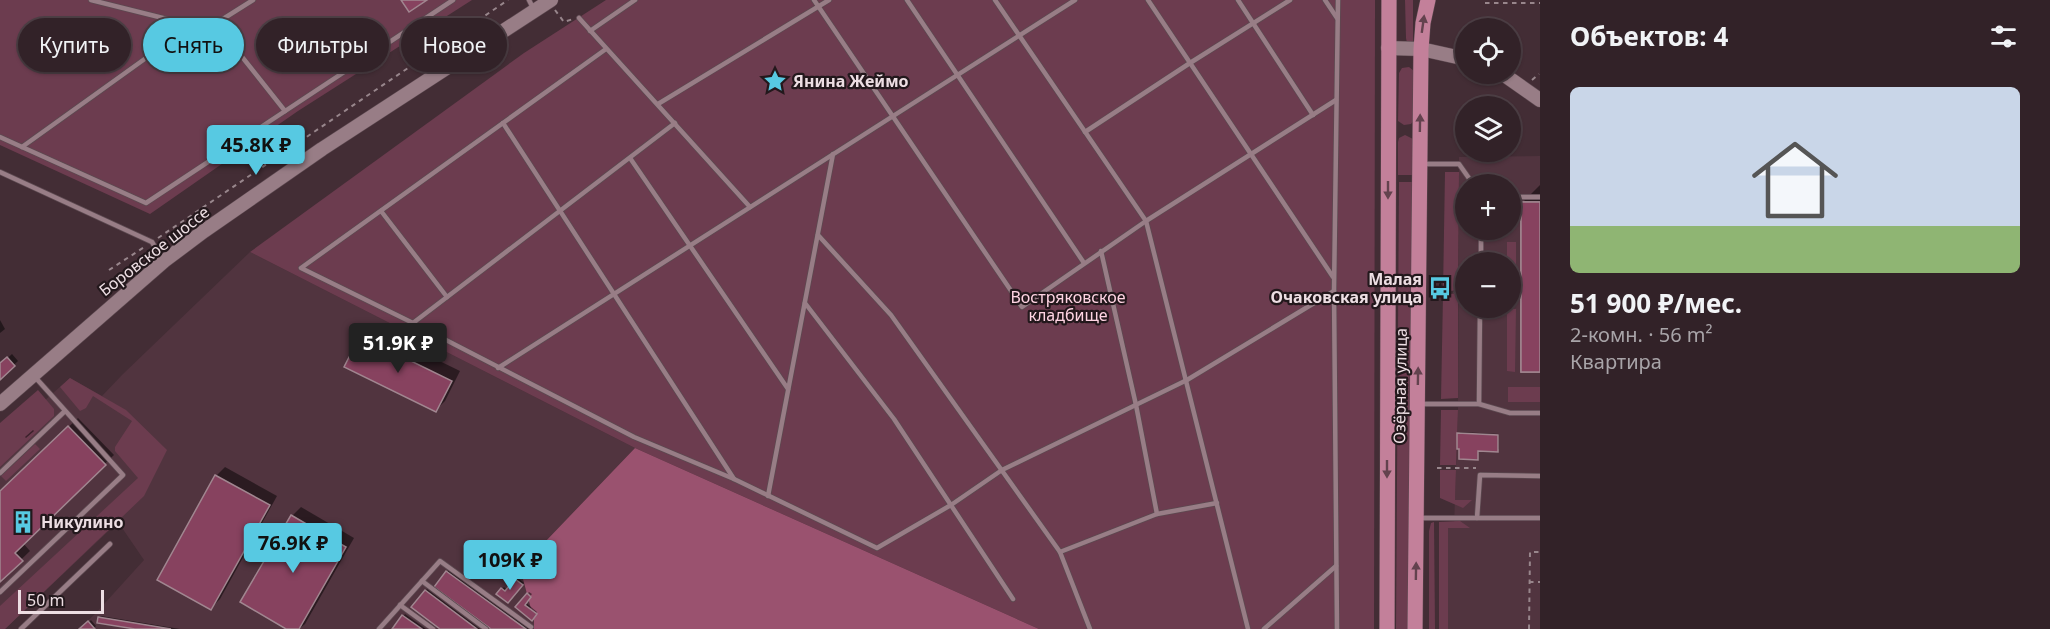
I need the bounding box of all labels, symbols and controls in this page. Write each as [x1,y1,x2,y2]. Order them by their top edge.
one-way arrow [1419,15,1428,34]
chip: Купить [18,18,131,72]
chip: Снять [143,18,244,72]
chip: Фильтры [256,18,389,72]
chip: Новое [401,18,507,72]
map controls [1455,18,1521,318]
button: locate [1455,18,1521,84]
text: Объектов: 4 [1570,18,1728,54]
icon: filters [1987,20,2020,53]
place icon: Янина Жеймо [762,68,788,94]
place label: Янина Жеймо [793,70,909,92]
button: layers [1455,96,1521,162]
one-way arrow [1415,114,1425,133]
pin: 45.8K ₽ [201,125,311,176]
icon: home [1741,126,1849,234]
text: 45.8K ₽ [221,131,291,158]
button: + [1455,174,1521,240]
one-way arrow [1383,181,1393,200]
street label: Боровское шоссе [94,201,214,301]
button: − [1455,252,1521,318]
place label: Малая Очаковская улица [1271,268,1422,308]
bus stop icon: Малая Очаковская улица [1427,275,1453,301]
text: 51 900 ₽/мес. [1570,285,1742,321]
park label: Востряковское кладбище [1010,286,1126,326]
text: 2-комн. · 56 m² [1570,321,1713,348]
pin: 51.9K ₽ [343,323,453,374]
street label: Озёрная улица [1388,328,1412,444]
text: 51.9K ₽ [363,329,433,356]
text: Квартира [1570,348,1662,375]
one-way arrow [1413,366,1423,385]
one-way arrow [1382,460,1392,479]
building icon: Никулино [10,509,36,535]
place label: Никулино [41,511,124,533]
pin: 76.9K ₽ [238,523,348,574]
text: 76.9K ₽ [258,529,328,556]
pin: 109K ₽ [461,540,559,591]
text: 109K ₽ [478,546,542,573]
one-way arrow [1411,561,1421,580]
scale bar [18,587,104,614]
text: 50 m [27,589,64,611]

